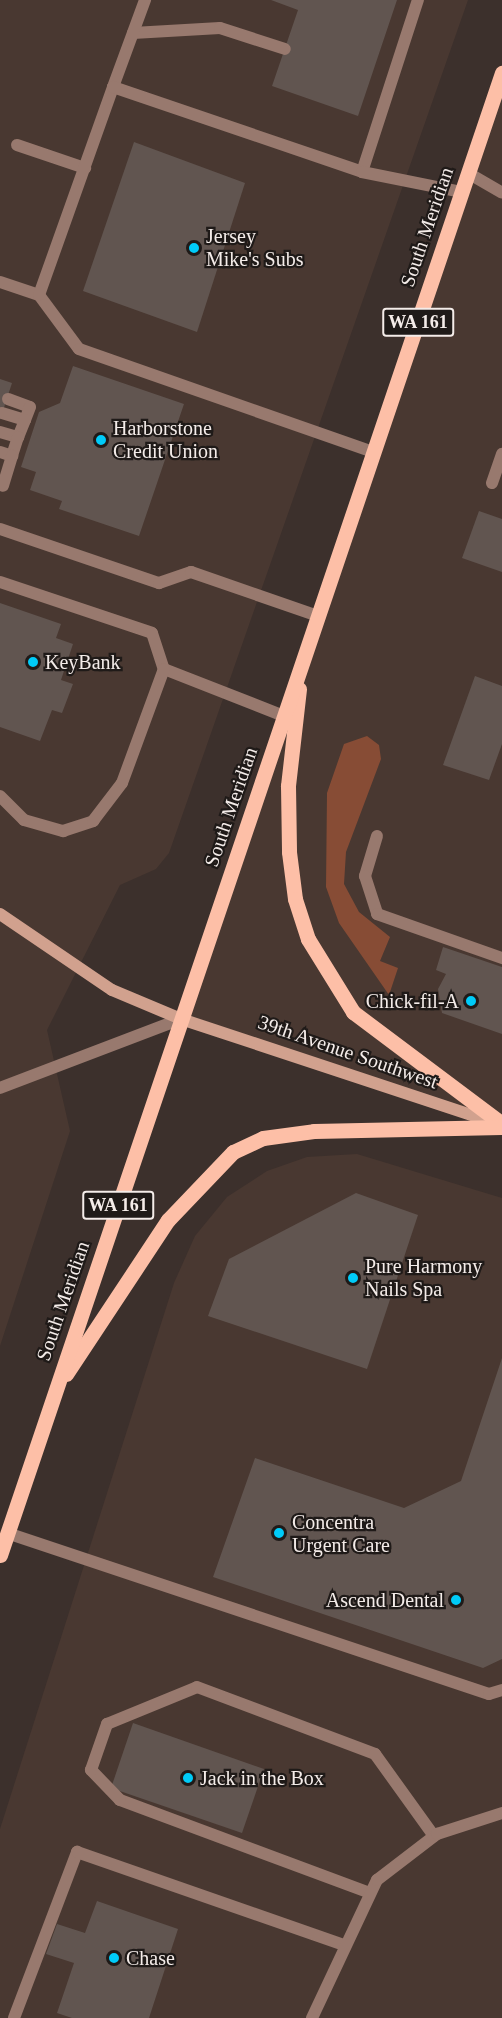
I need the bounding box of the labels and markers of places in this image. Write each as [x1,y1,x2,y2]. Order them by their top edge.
place label: Jersey Mike's Subs [206,225,304,272]
marker: Jersey Mike's Subs [187,241,201,255]
place label: Harborstone Credit Union [113,416,218,463]
marker: Harborstone Credit Union [94,433,108,447]
place label: KeyBank [45,650,121,674]
marker: KeyBank [26,655,40,669]
place label: Chick-fil-A [366,989,459,1013]
marker: Chick-fil-A [464,994,478,1008]
place label: Pure Harmony Nails Spa [365,1254,482,1301]
marker: Pure Harmony Nails Spa [346,1271,360,1285]
place label: Concentra Urgent Care [292,1510,390,1557]
marker: Concentra Urgent Care [270,1524,288,1542]
place label: Ascend Dental [326,1588,444,1612]
marker: Ascend Dental [449,1593,463,1607]
place label: Jack in the Box [200,1766,324,1790]
marker: Jack in the Box [181,1771,195,1785]
place label: Chase [126,1946,175,1970]
marker: Chase [107,1951,121,1965]

